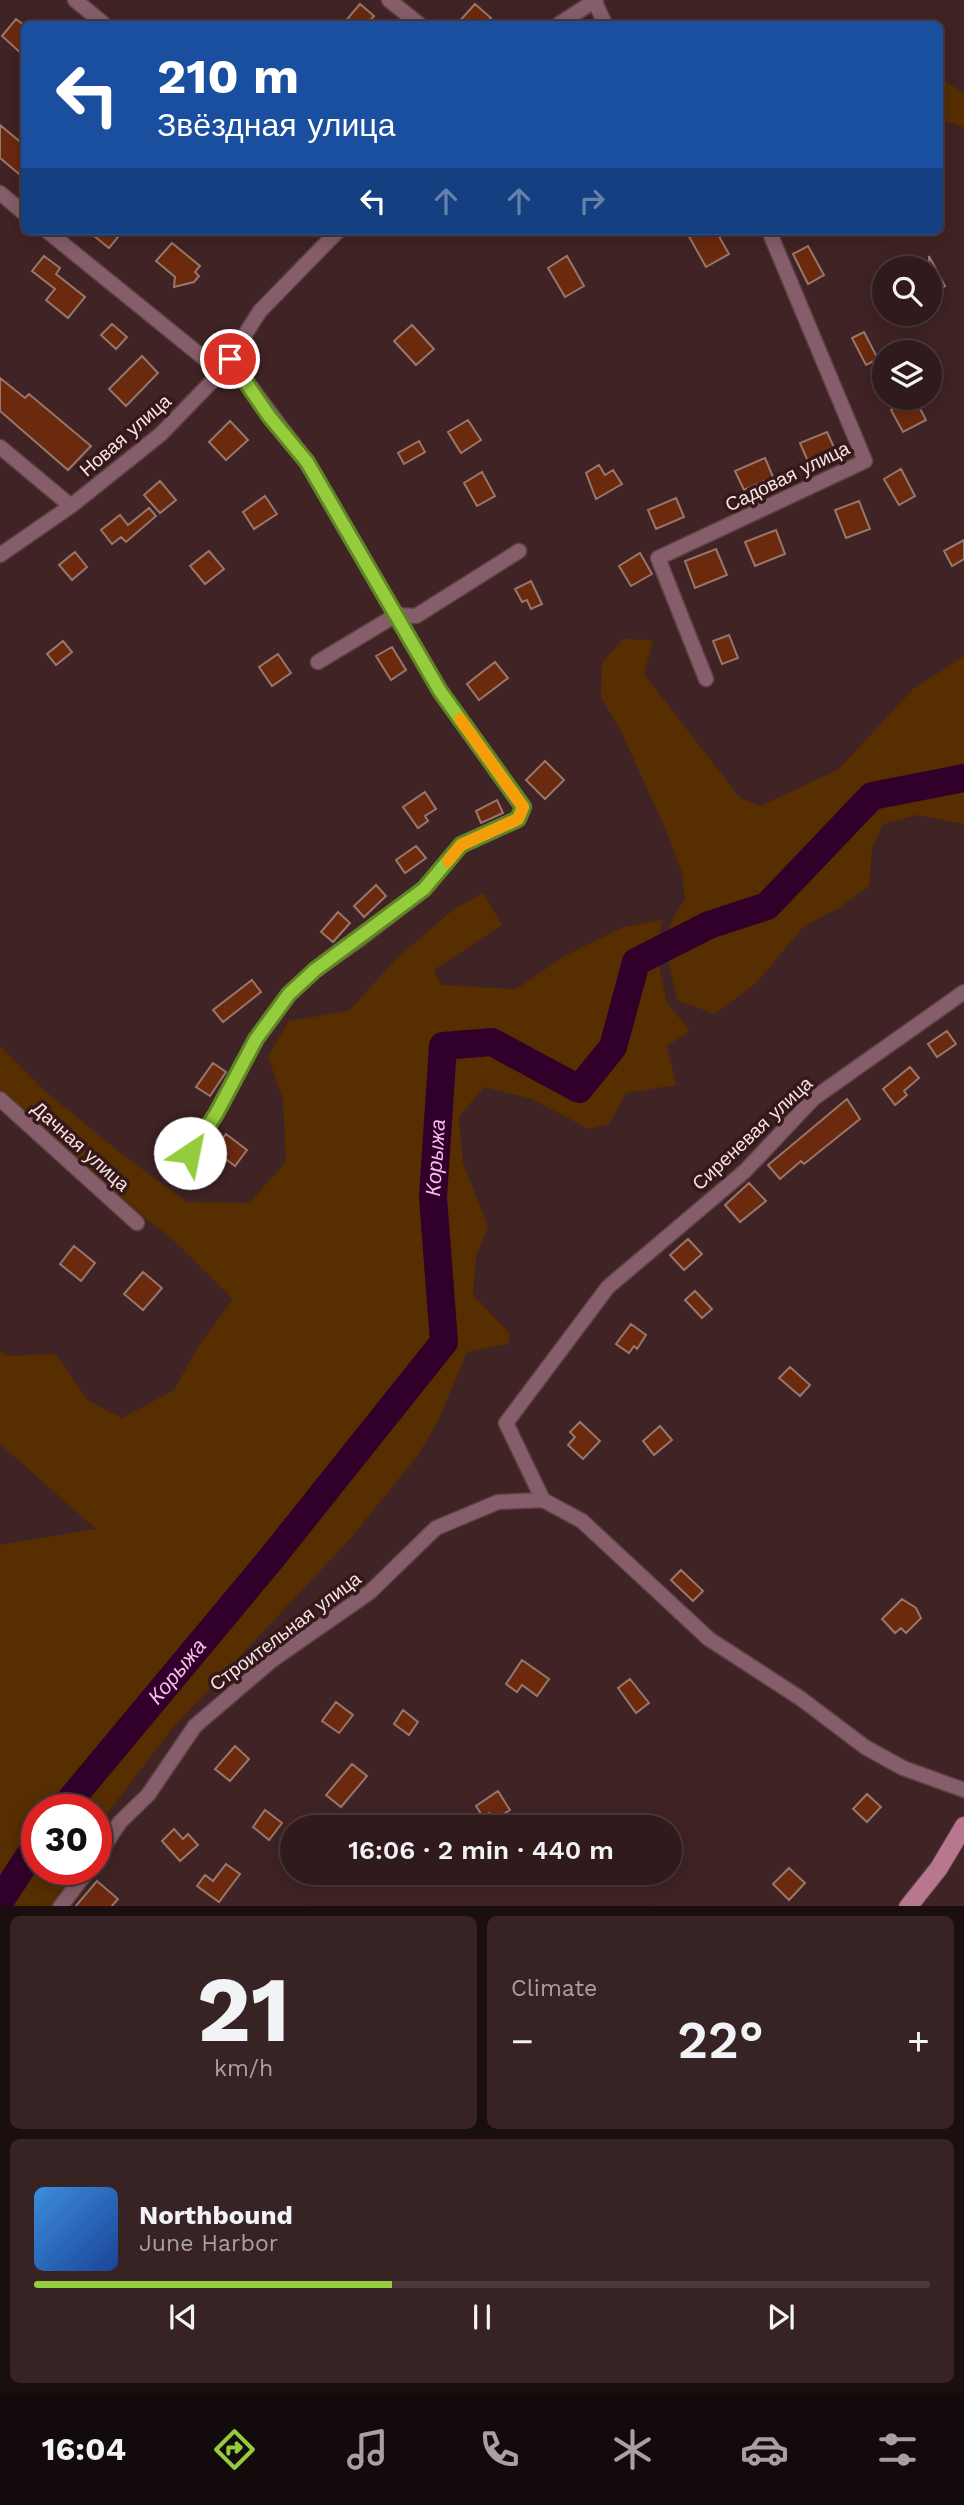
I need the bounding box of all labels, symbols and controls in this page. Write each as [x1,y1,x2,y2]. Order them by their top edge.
text: 210 m [157,47,299,105]
icon: left [42,49,133,140]
text: Звёздная улица [157,106,395,144]
icon: left [354,182,392,220]
icon: ahead [427,182,465,220]
icon: ahead [500,182,538,220]
icon: right [573,182,611,220]
map controls [872,256,942,410]
button: search [872,256,942,326]
pin [200,329,260,389]
icon: arrive [211,340,249,378]
button: layers [872,340,942,410]
street label: Новая улица [75,389,176,481]
street label: Садовая улица [721,436,854,517]
street label: Сиреневая улица [687,1071,818,1195]
street label: Дачная улица [27,1097,134,1196]
position arrow [153,1116,227,1190]
water label: Корыжа [420,1118,450,1197]
street label: Строительная улица [205,1567,366,1696]
water label: Корыжа [142,1634,211,1709]
speed limit sign: 30 [21,1794,112,1885]
text: 16:06 · 2 min · 440 m [348,1835,614,1865]
text: 21 [197,1956,290,2063]
text: Climate [511,1975,597,2002]
text: 22° [677,2010,764,2071]
text: − [511,2019,534,2063]
text: + [907,2019,930,2063]
text: km/h [214,2055,273,2082]
text: Northbound [139,2200,293,2230]
text: June Harbor [139,2230,278,2257]
icon: previous [164,2298,202,2336]
icon: pause [463,2298,501,2336]
icon: next [762,2298,800,2336]
icon: directions [210,2425,259,2474]
icon: music [343,2425,392,2474]
icon: phone [475,2425,524,2474]
icon: climate [608,2425,657,2474]
icon: car [740,2425,789,2474]
icon: filters [873,2425,922,2474]
text: 16:04 [42,2430,126,2468]

